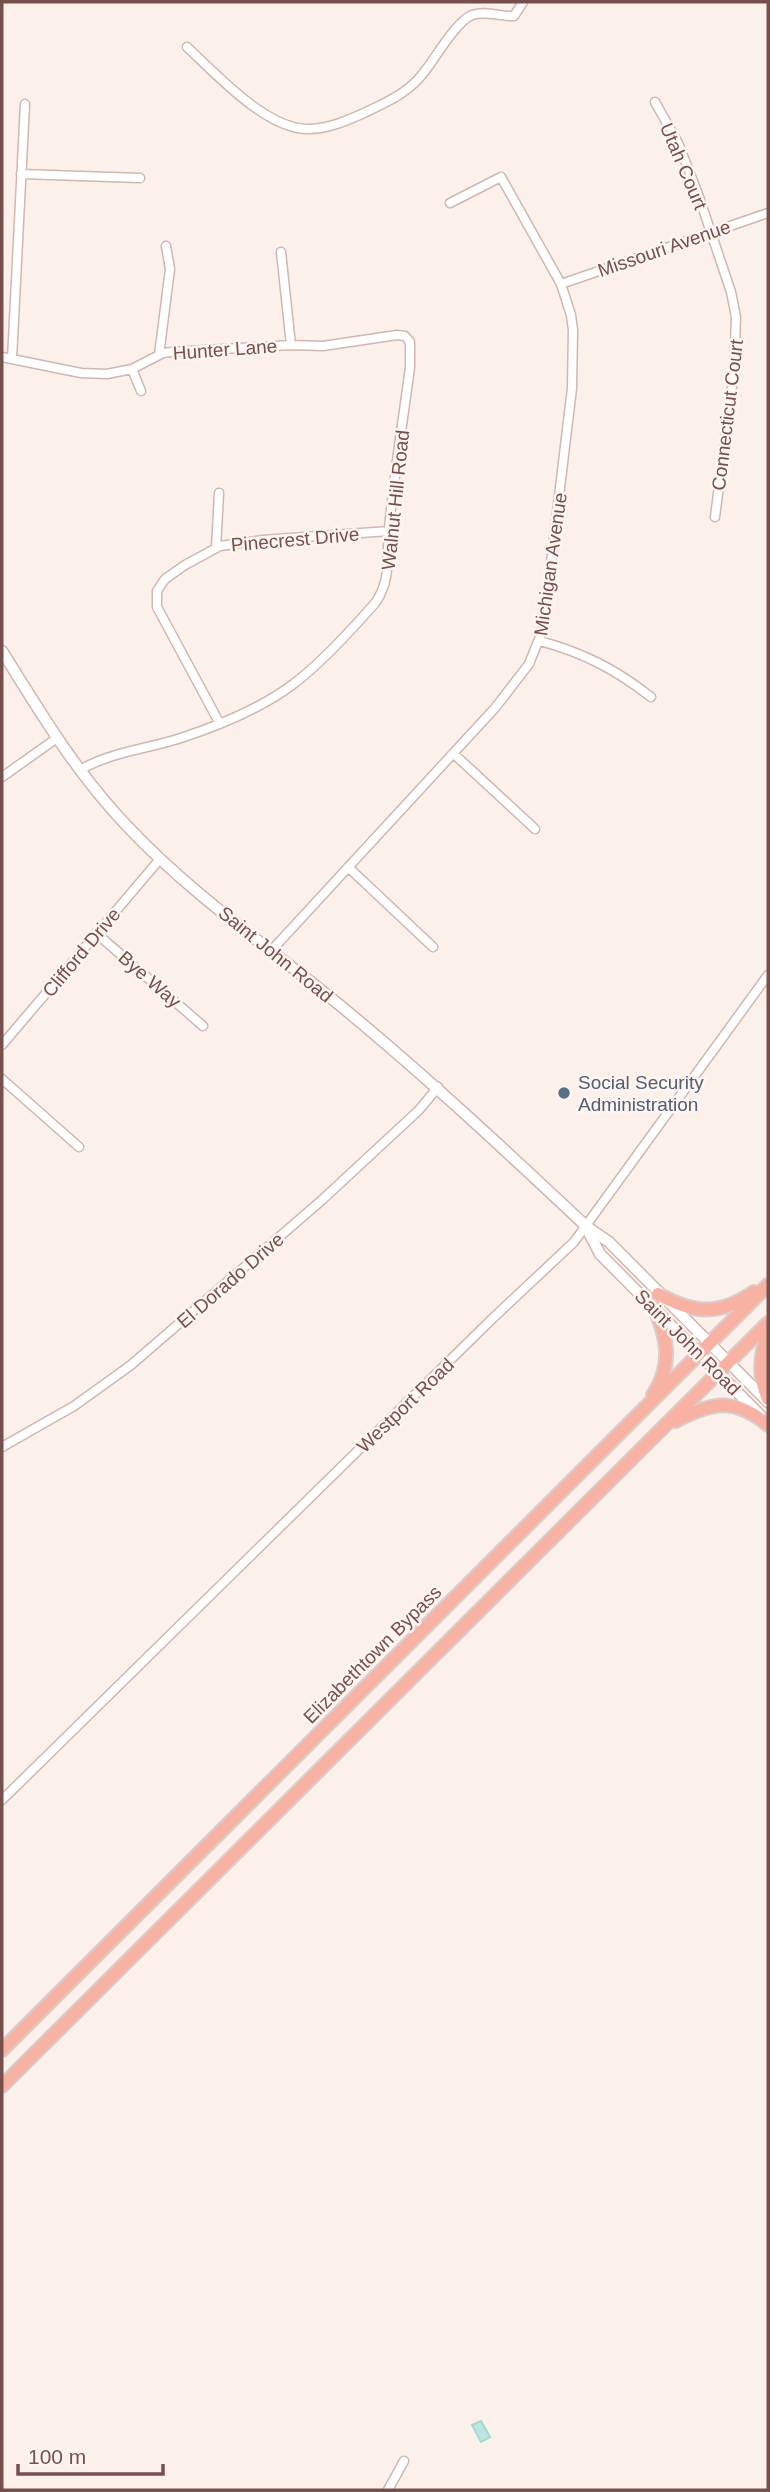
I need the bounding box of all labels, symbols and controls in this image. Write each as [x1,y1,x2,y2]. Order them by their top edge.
street label: Utah Court [656,120,711,213]
street label: Missouri Avenue [595,216,733,281]
street label: Hunter Lane [172,335,278,364]
street label: Connecticut Court [708,338,747,492]
street label: Walnut Hill Road [378,429,413,571]
street label: Michigan Avenue [530,491,571,637]
street label: Pinecrest Drive [230,523,360,556]
street label: Saint John Road [214,902,337,1007]
street label: Clifford Drive [38,904,125,1001]
street label: Bye Way [114,947,185,1012]
place label: Social Security Administration [578,1072,704,1115]
marker: Social Security Administration [556,1085,572,1101]
street label: El Dorado Drive [173,1228,288,1332]
street label: Saint John Road [631,1285,745,1399]
street label: Westport Road [353,1354,458,1457]
street label: Elizabethtown Bypass [299,1581,446,1728]
scale bar [18,2432,163,2476]
text: 100 m [28,2445,86,2468]

